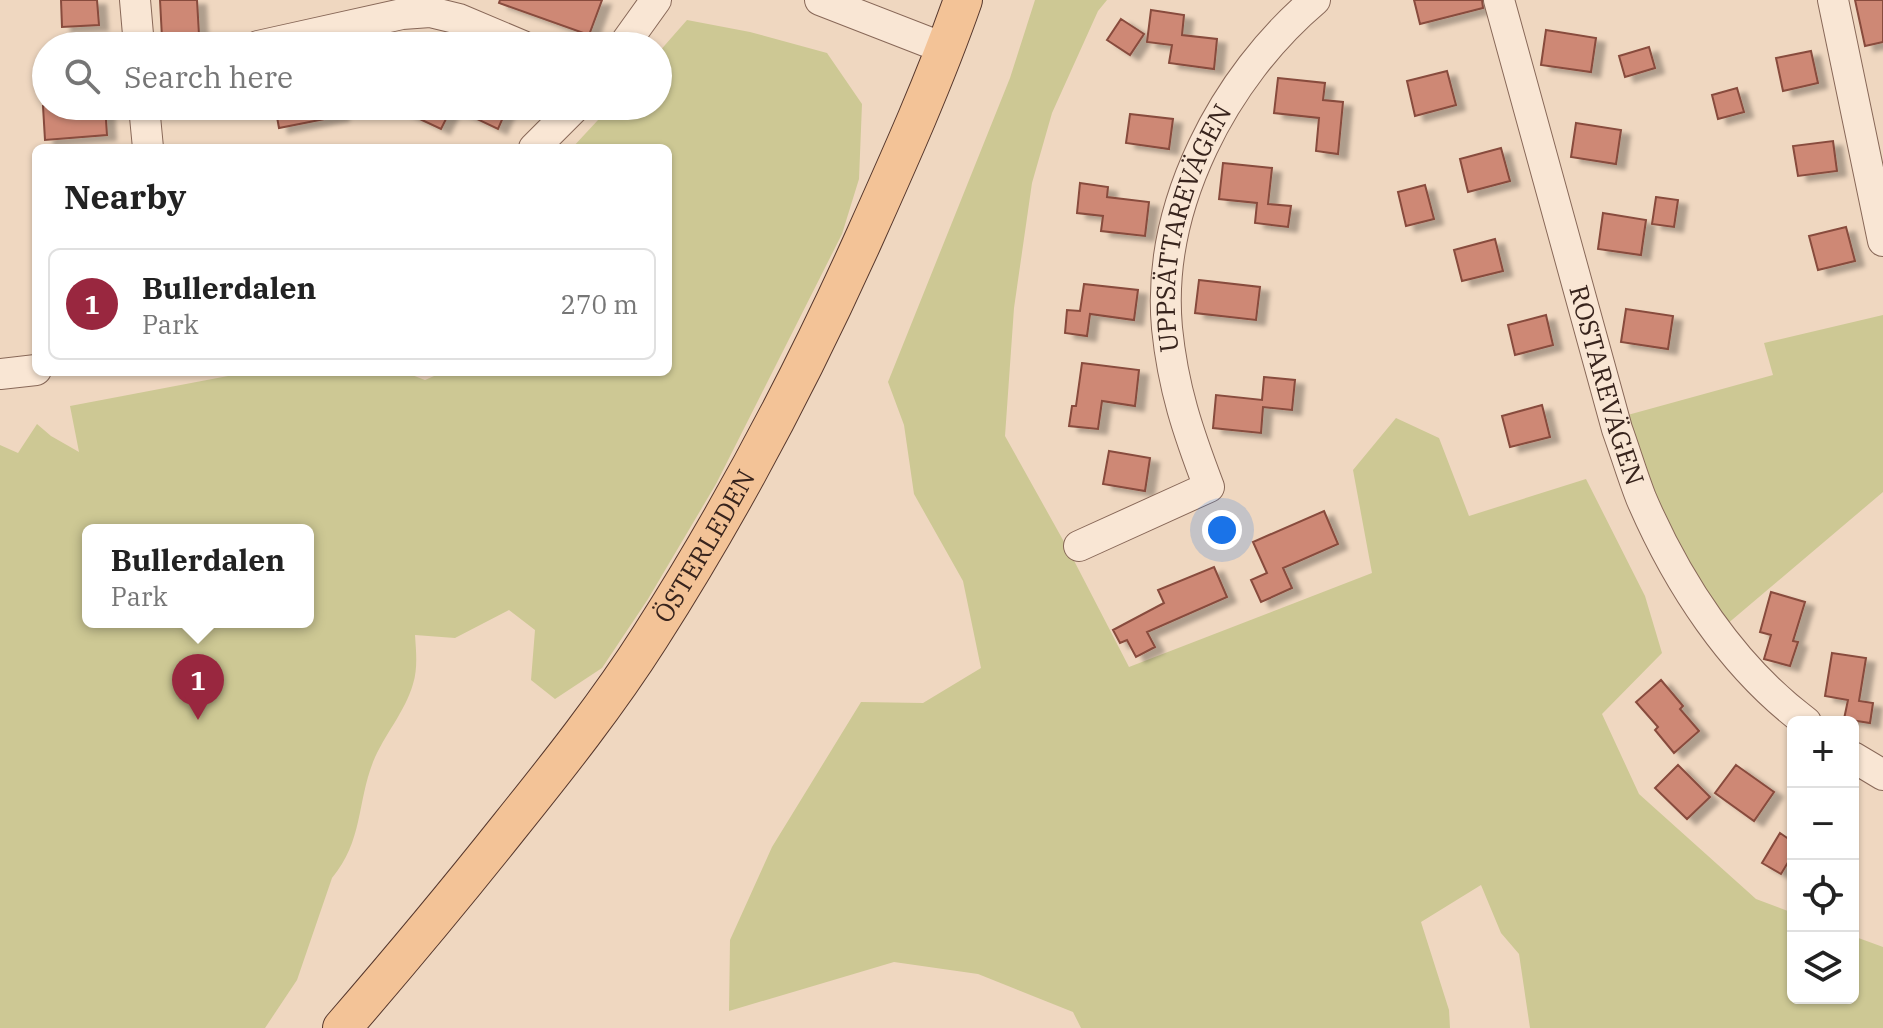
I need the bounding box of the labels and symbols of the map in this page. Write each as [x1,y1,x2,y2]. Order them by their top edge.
street label: UPPSÄTTAREVÄGEN [1148,97,1238,354]
street label: ROSTAREVÄGEN [1562,281,1653,490]
street label: ÖSTERLEDEN [645,463,762,629]
your location [1202,510,1242,550]
pin: 1 [172,654,224,720]

